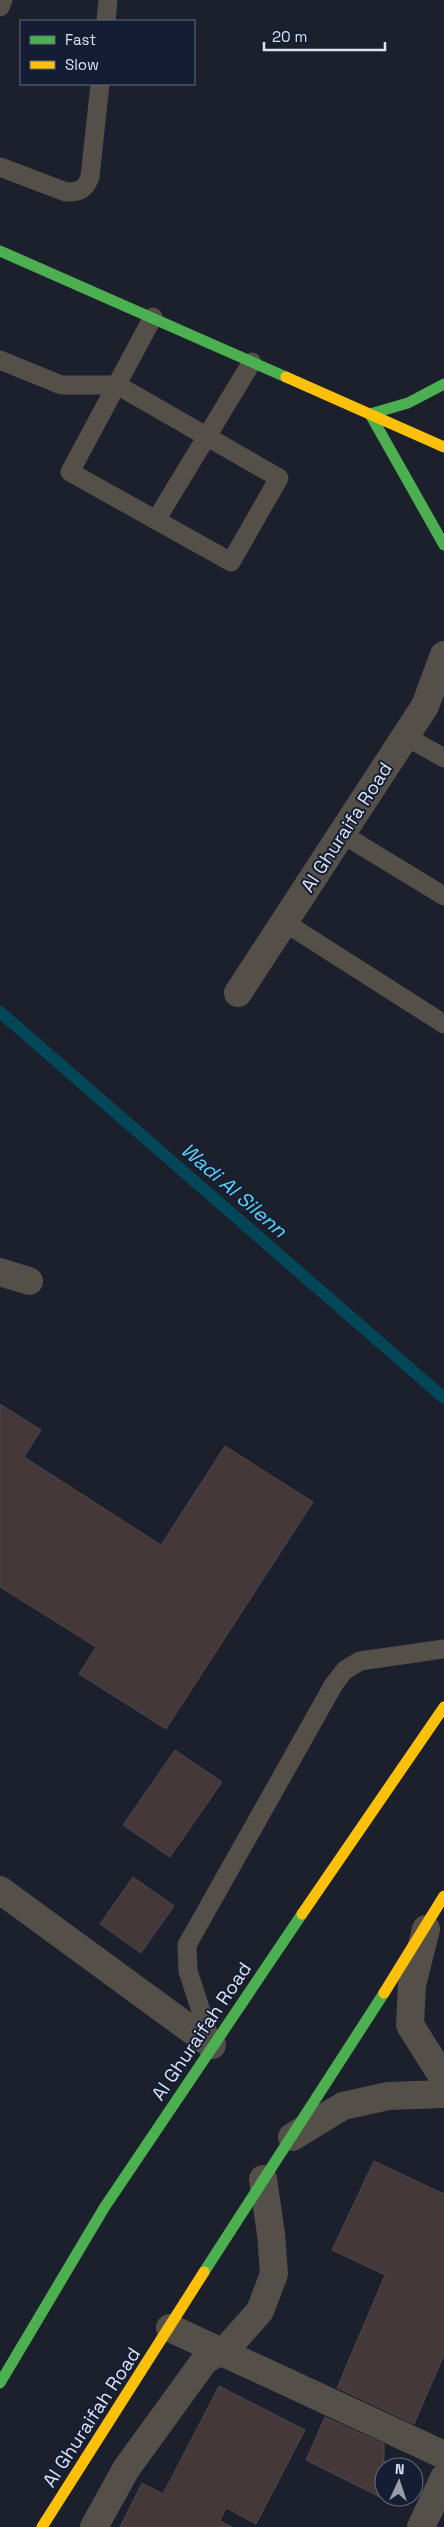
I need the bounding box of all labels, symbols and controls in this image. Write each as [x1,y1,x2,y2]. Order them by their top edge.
legend [20,20,195,85]
scale bar [264,20,385,52]
text: 20 m [272,27,307,46]
text: Fast [65,30,96,49]
text: Slow [65,55,99,74]
street label: Al Ghuraifa Road [295,757,398,897]
water label: Wadi Al Silenn [176,1137,293,1244]
street label: Al Ghuraifah Road [146,1957,257,2105]
street label: Al Ghuraifah Road [37,2343,146,2492]
north arrow [374,2457,424,2507]
text: N [395,2460,405,2478]

